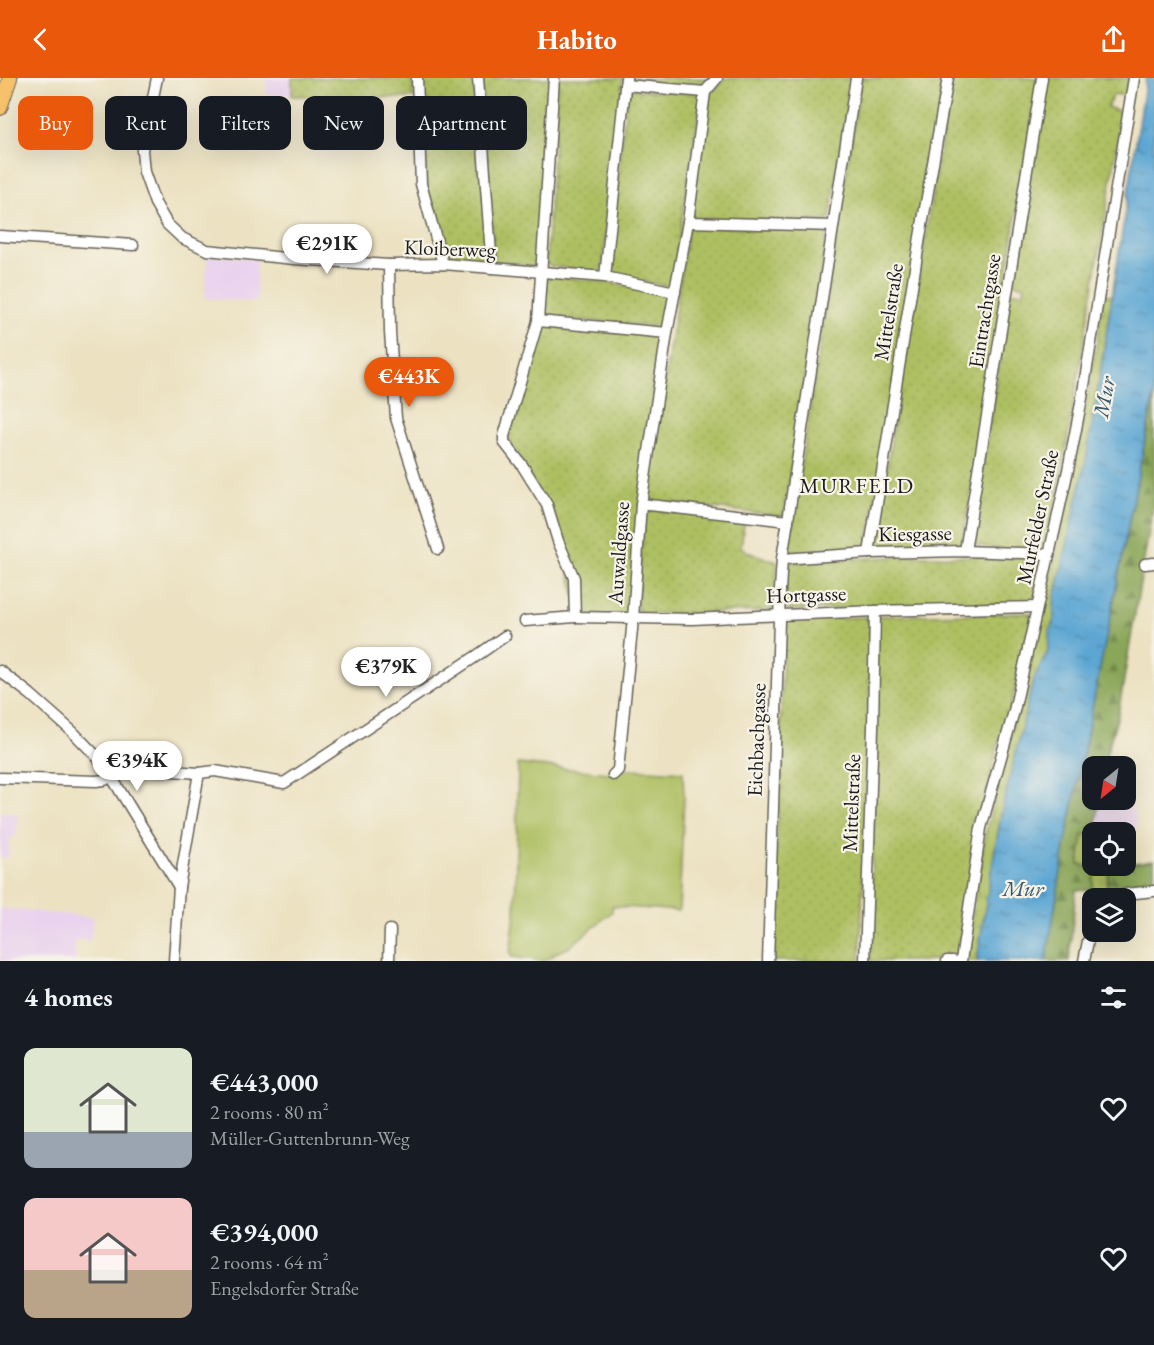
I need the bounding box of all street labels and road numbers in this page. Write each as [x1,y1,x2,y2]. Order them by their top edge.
street label: Kloiberweg [404,233,497,263]
street label: Eintrachtgasse [962,252,1006,370]
street label: Mittelstraße [867,261,909,363]
street label: Murfelder Straße [1010,447,1064,587]
street label: Auwaldgasse [601,501,635,606]
street label: Kiesgasse [878,519,952,547]
street label: Hortgasse [765,579,847,609]
street label: Eichbachgasse [741,683,771,797]
street label: Mittelstraße [836,754,866,852]

